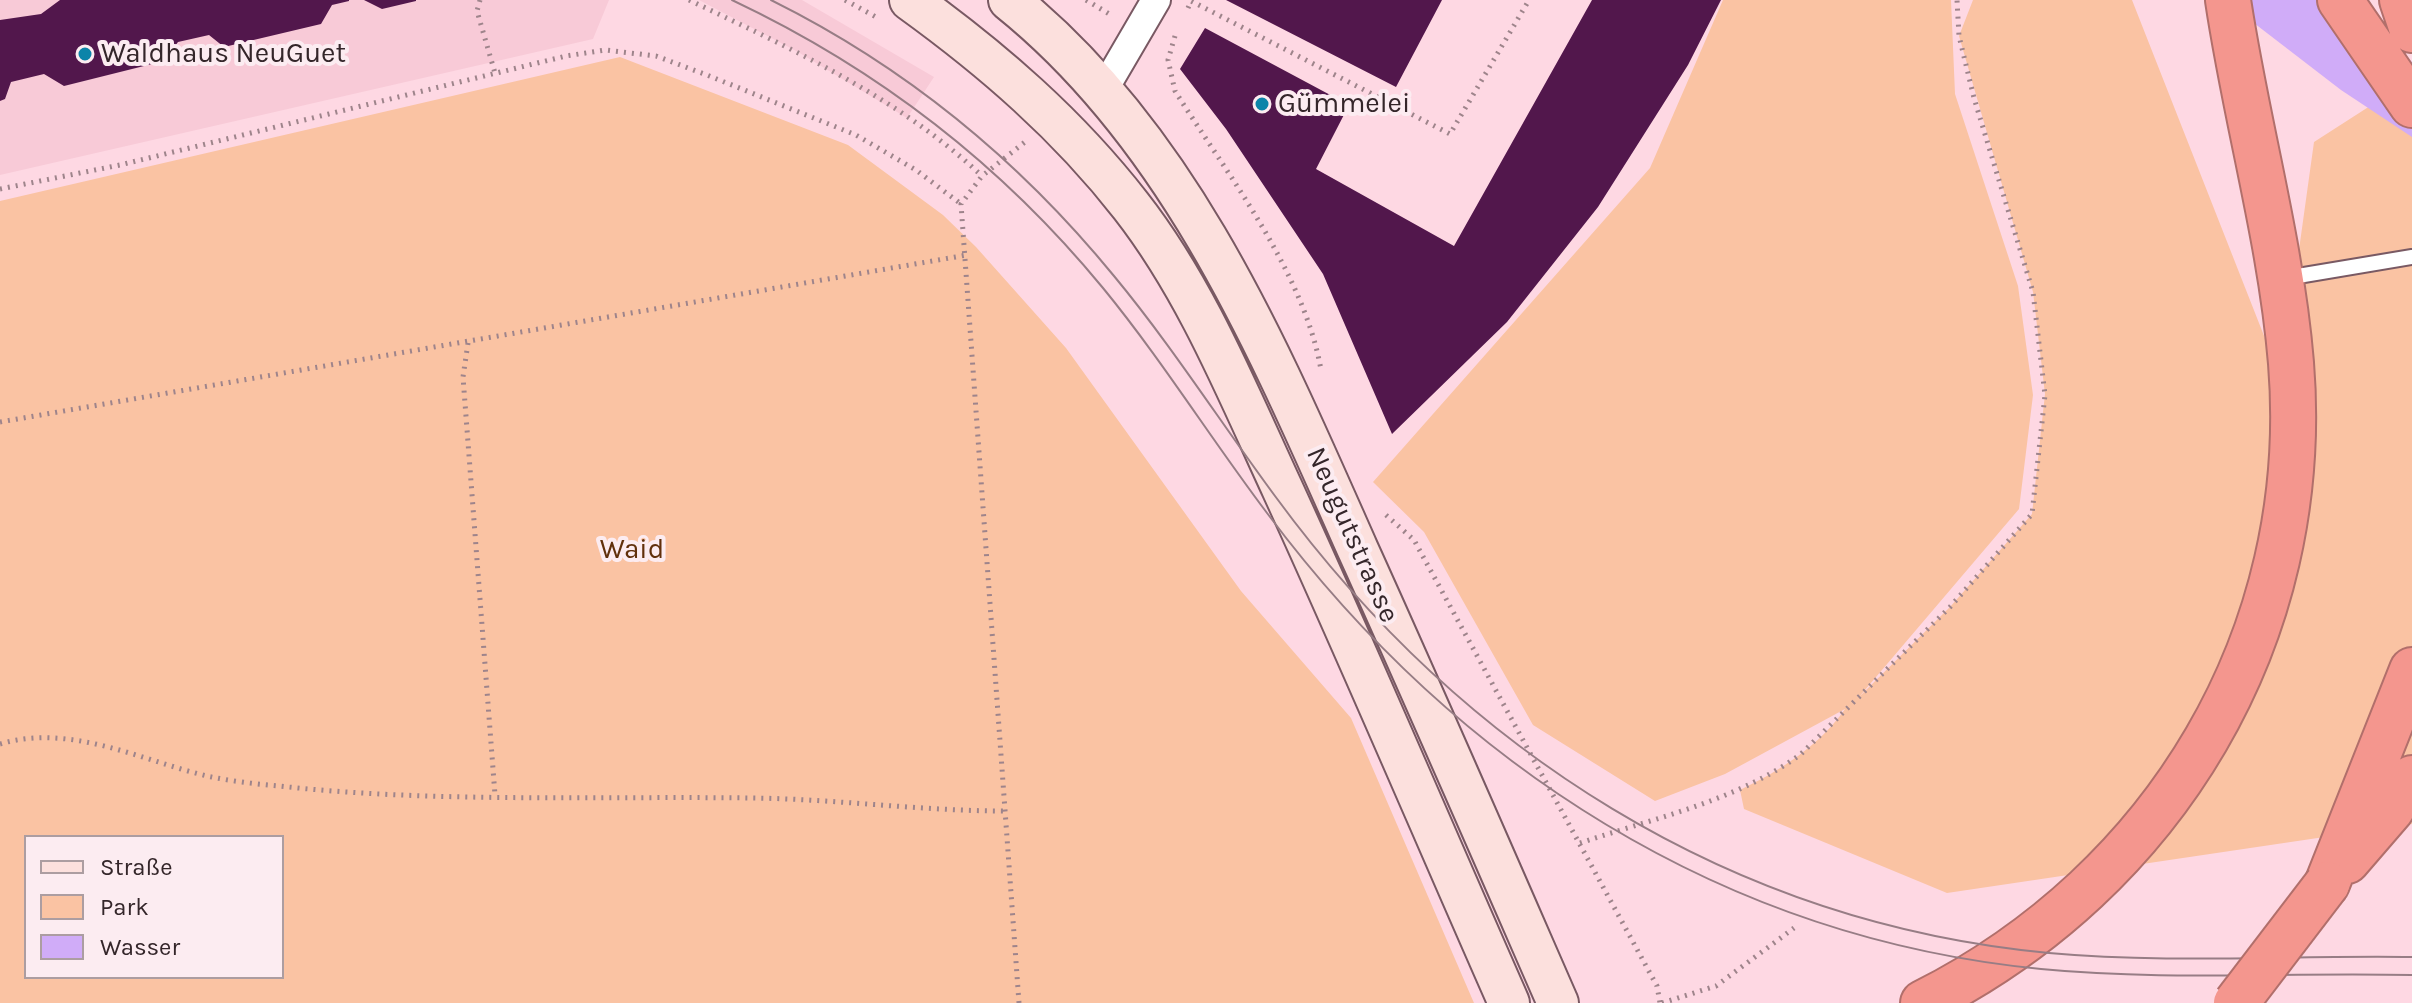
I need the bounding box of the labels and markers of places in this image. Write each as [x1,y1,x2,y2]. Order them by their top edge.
place label: Waldhaus NeuGuet [101,37,346,71]
marker: Waldhaus NeuGuet [76,45,94,63]
place label: Gümmelei [1278,87,1410,121]
marker: Gümmelei [1253,95,1271,113]

